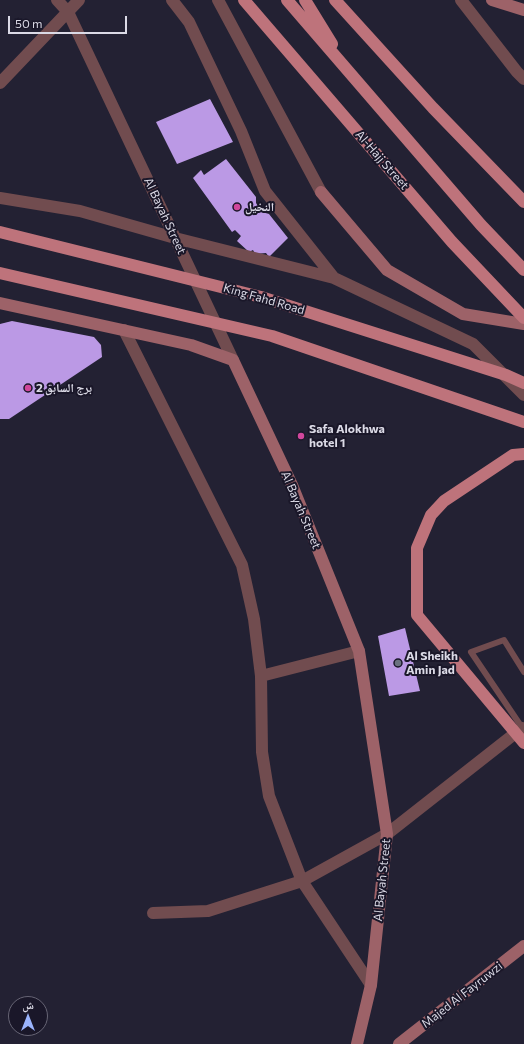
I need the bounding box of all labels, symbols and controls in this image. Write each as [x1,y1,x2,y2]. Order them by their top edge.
scale bar [10,8,129,34]
text: 50 m [15,16,43,30]
street label: Al-Hajj Street [352,127,412,193]
street label: Al Bayah Street [141,175,189,257]
place label: النخيل [245,200,274,214]
marker: النخيل [232,202,242,212]
street label: King Fahd Road [222,281,306,317]
place label: برج السابق 2 [36,381,92,395]
marker: برج السابق 2 [23,383,33,393]
place label: Safa Alokhwa hotel 1 [309,422,385,450]
marker: Safa Alokhwa hotel 1 [296,431,306,441]
street label: Al Bayah Street [278,469,324,551]
place label: Al Sheikh Amin Jad [406,649,458,677]
marker: Al Sheikh Amin Jad [393,658,403,668]
street label: Al Bayah Street [371,838,393,922]
street label: Majed Al Fayruwzi [419,959,505,1031]
north arrow [8,996,48,1036]
text: ش [22,998,34,1011]

